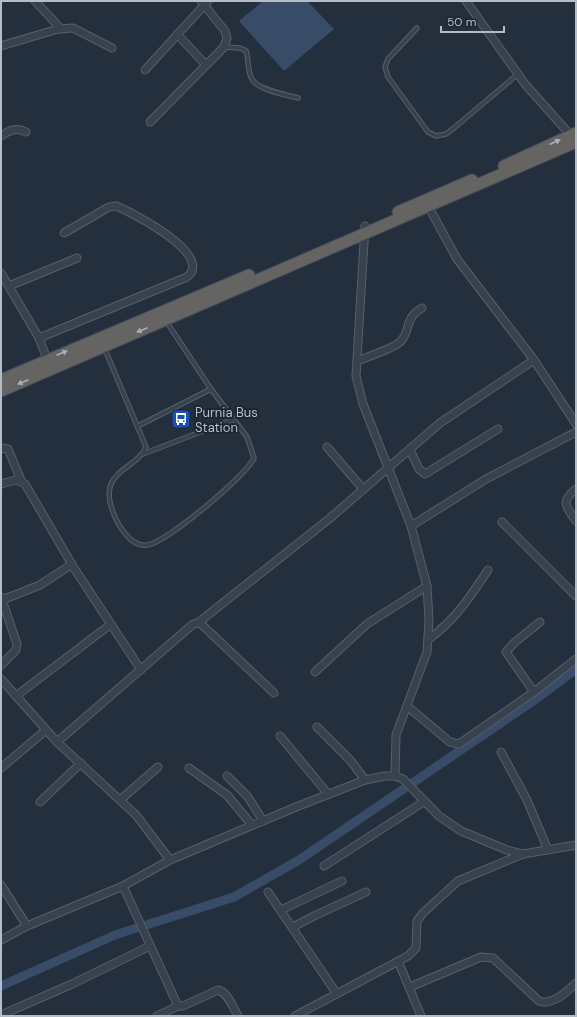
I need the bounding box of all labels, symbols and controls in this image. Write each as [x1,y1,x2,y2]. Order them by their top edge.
scale bar [441,8,504,34]
text: 50 m [447,14,476,30]
one-way arrow [550,139,561,145]
one-way arrow [136,327,147,333]
one-way arrow [57,349,69,355]
one-way arrow [16,379,28,385]
place label: Purnia Bus Station [195,404,258,436]
bus stop icon: Purnia Bus Station [170,408,192,430]

